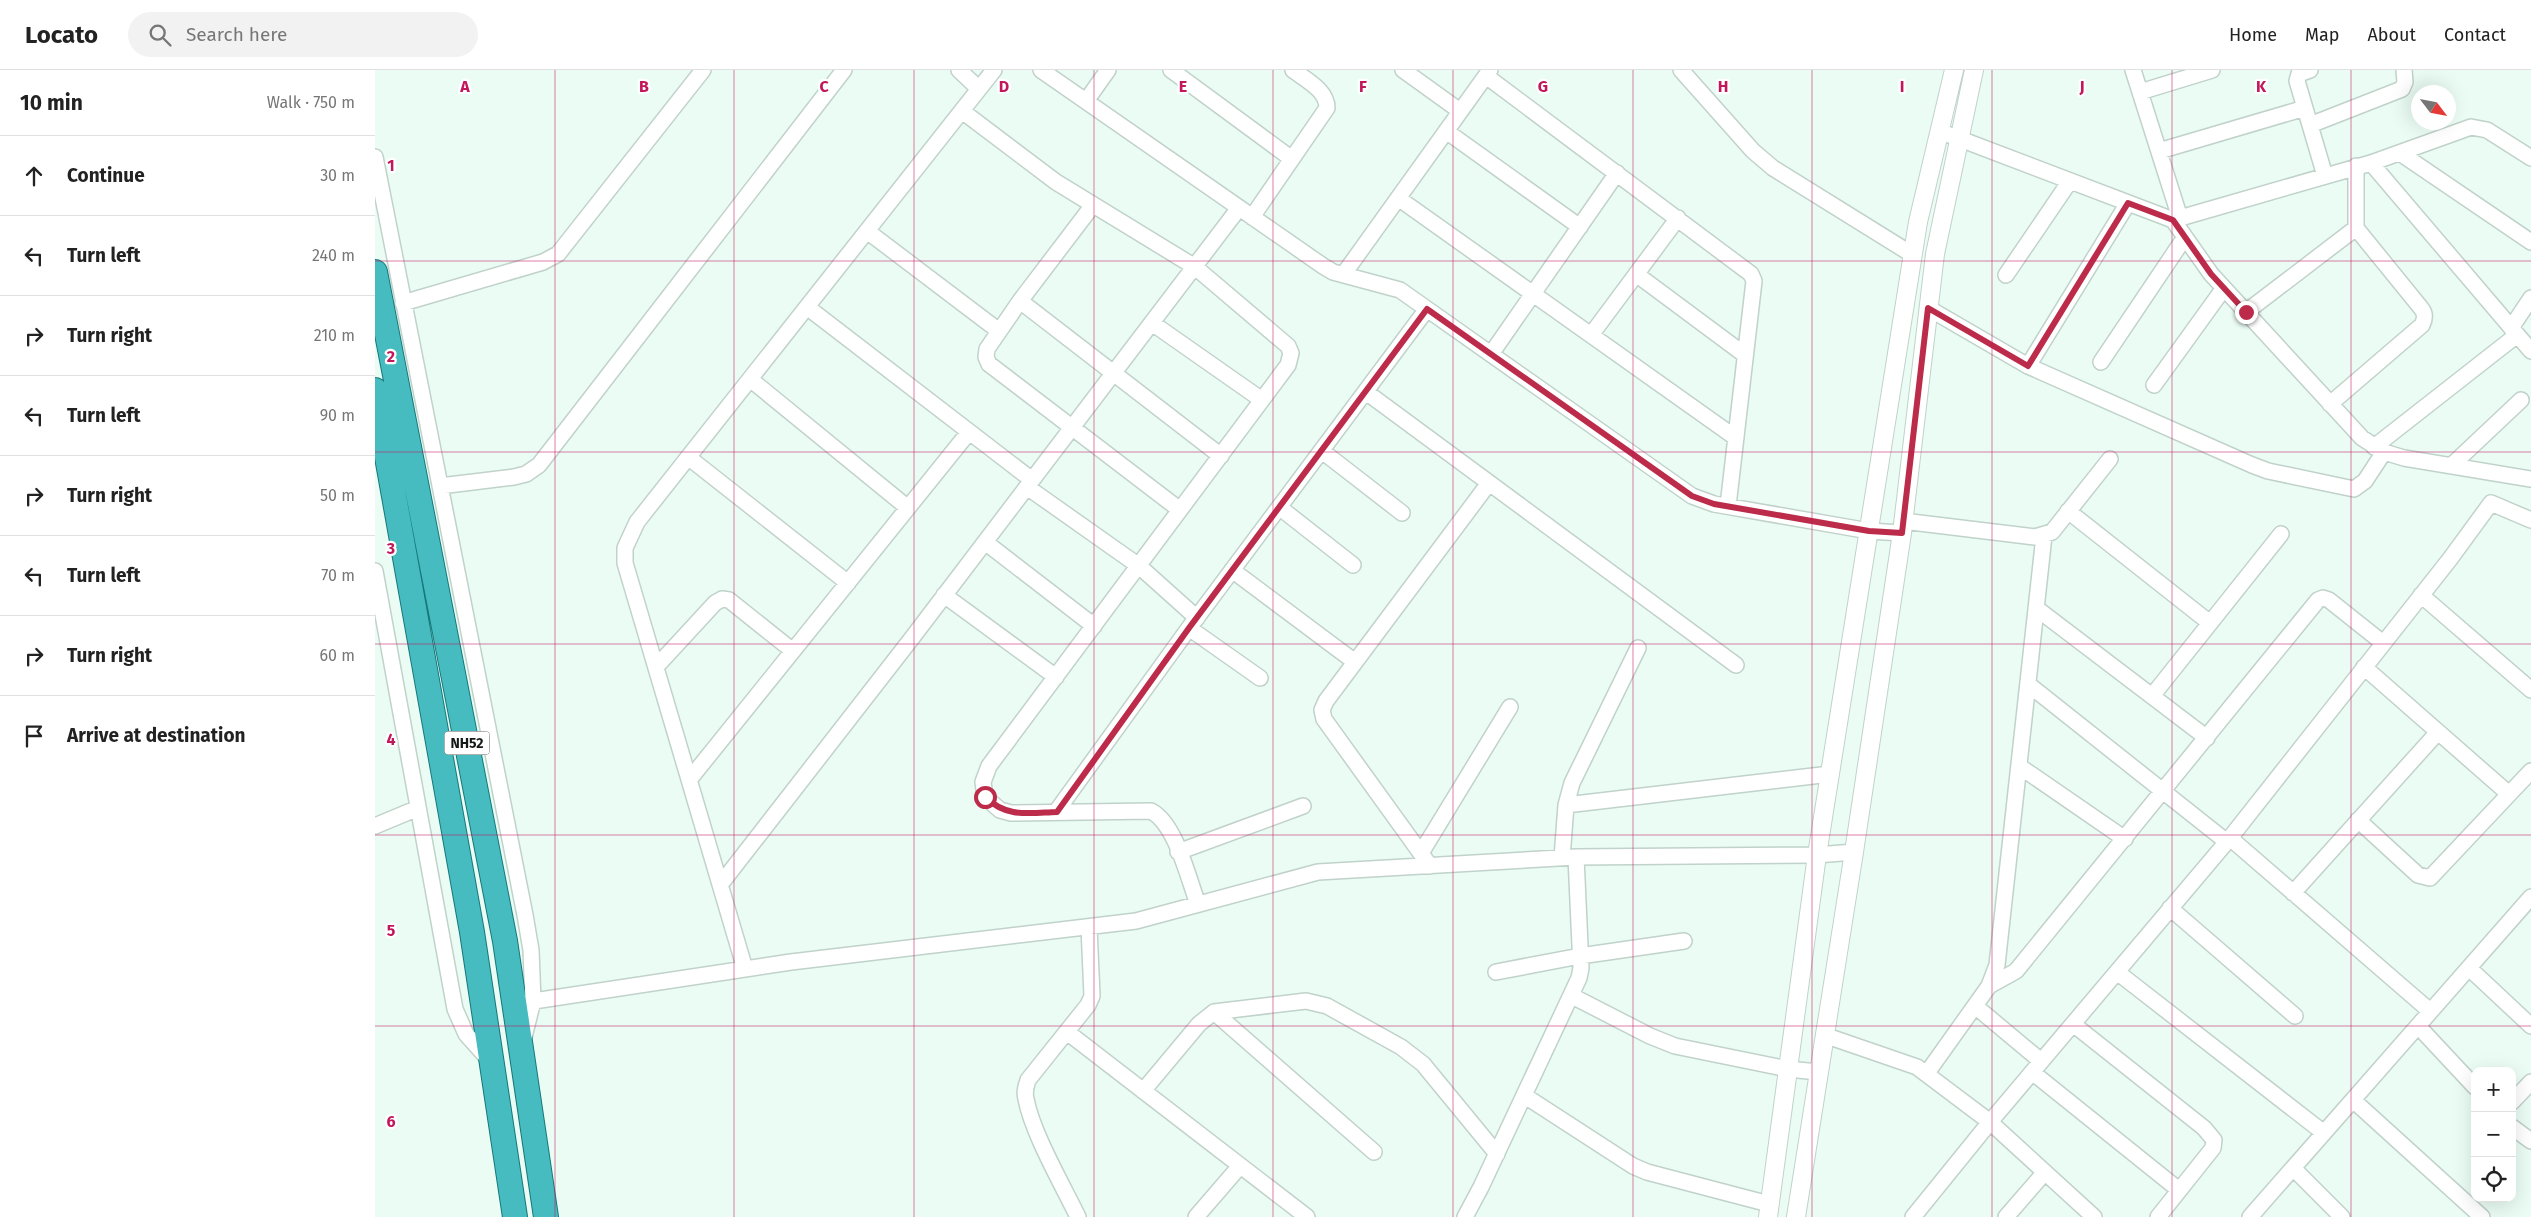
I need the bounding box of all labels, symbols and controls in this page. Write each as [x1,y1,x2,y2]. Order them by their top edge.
search box [128,12,478,57]
text: Locato [25,21,98,49]
icon: search [146,21,174,49]
text: Search here [186,23,287,46]
text: Home [2229,24,2277,46]
text: Map [2305,24,2339,46]
text: About [2367,24,2416,46]
text: Contact [2444,24,2506,46]
text: A [459,77,470,96]
text: B [639,77,649,96]
text: C [819,77,829,96]
text: D [999,77,1009,96]
text: E [1179,77,1187,96]
text: F [1359,77,1367,96]
text: G [1538,77,1548,96]
text: H [1718,77,1728,96]
text: I [1900,77,1904,96]
text: J [2078,77,2085,96]
text: K [2256,77,2267,96]
north arrow [2411,85,2456,130]
text: 10 min [20,90,83,116]
text: Walk · 750 m [267,93,355,112]
text: 1 [387,156,395,175]
icon: ahead [20,162,48,190]
text: Continue [67,164,145,187]
text: 30 m [320,166,355,185]
icon: left [20,242,48,270]
text: Turn left [67,244,141,267]
text: 240 m [312,246,355,265]
route end [2235,301,2258,324]
icon: right [20,322,48,350]
text: Turn right [67,324,152,347]
text: 210 m [314,326,355,345]
text: 2 [387,347,395,366]
icon: left [20,402,48,430]
text: Turn left [67,404,141,427]
text: 90 m [320,406,355,425]
icon: right [20,482,48,510]
text: Turn right [67,484,152,507]
text: 50 m [320,486,355,505]
text: 3 [386,539,395,558]
icon: left [20,562,48,590]
text: Turn left [67,564,141,587]
text: 70 m [321,566,355,585]
icon: right [20,642,48,670]
text: Turn right [67,644,152,667]
text: 60 m [320,646,355,665]
icon: arrive [20,722,48,750]
text: Arrive at destination [67,724,246,747]
text: 4 [386,730,396,749]
road number: NH52 [445,731,489,754]
route start [974,786,997,809]
text: 5 [387,921,396,940]
map controls [2471,1067,2516,1202]
button: + [2471,1067,2516,1112]
text: 6 [386,1112,396,1131]
button: − [2471,1112,2516,1157]
button: locate [2471,1157,2516,1202]

